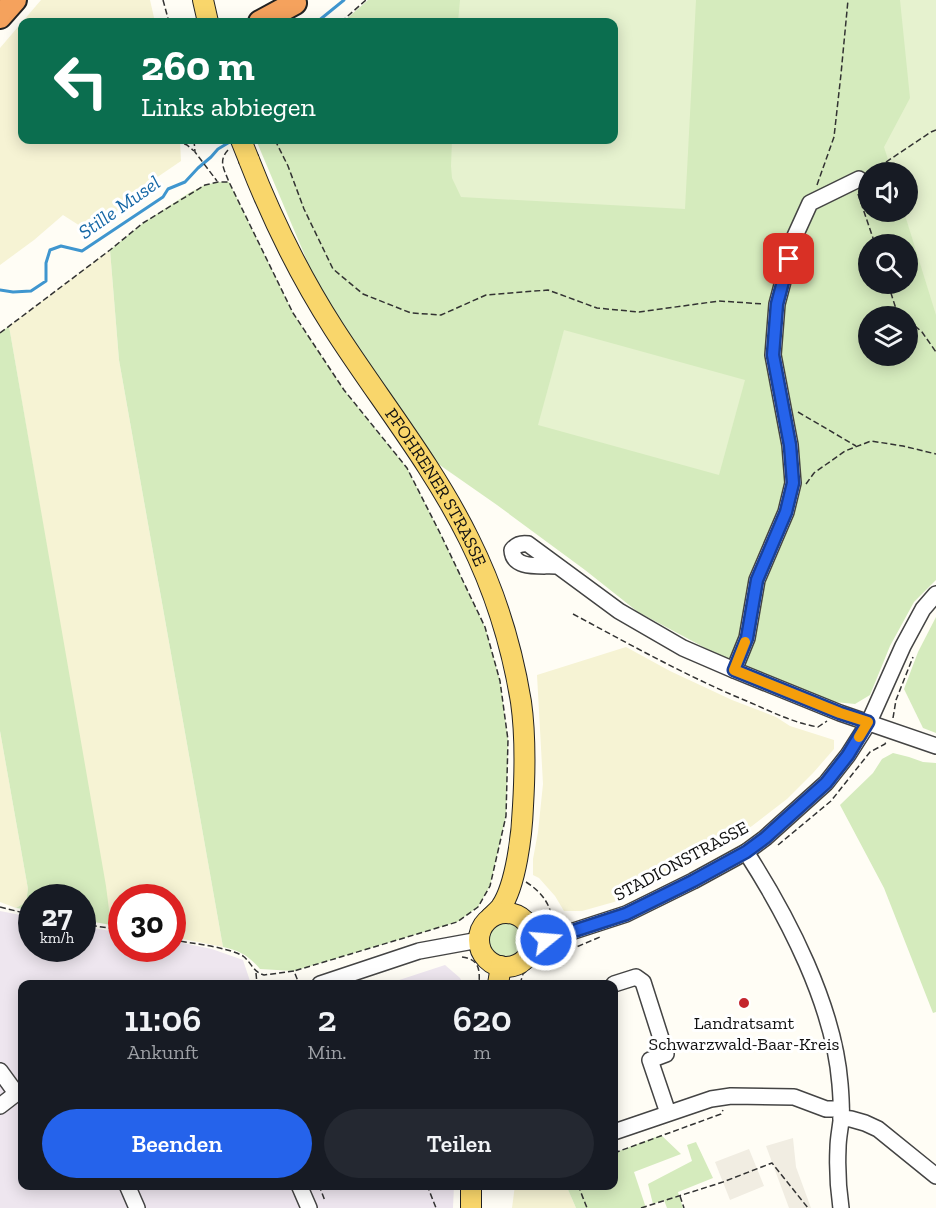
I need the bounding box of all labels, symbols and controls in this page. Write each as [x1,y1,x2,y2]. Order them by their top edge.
text: 260 m [141,40,255,91]
icon: left [42,42,120,120]
text: Links abbiegen [141,91,316,123]
map controls [858,162,918,366]
button: sound [858,162,918,222]
water label: Stille Musel [74,170,164,244]
pin [763,233,814,284]
button: search [858,234,918,294]
icon: arrive [772,242,805,275]
button: layers [858,306,918,366]
street label: PFOHRENER STRASSE [380,404,491,570]
street label: STADIONSTRASSE [610,816,752,906]
speed limit sign: 30 [108,884,186,962]
text: 27 [42,898,72,934]
position arrow [514,908,578,972]
text: km/h [40,929,74,947]
marker: Landratsamt Schwarzwald-Baar-Kreis [737,996,751,1010]
text: 11:06 [124,997,201,1040]
text: 2 [318,997,337,1040]
text: 620 [453,997,512,1040]
place label: Landratsamt Schwarzwald-Baar-Kreis [649,1012,840,1055]
text: Ankunft [127,1040,198,1064]
text: Min. [308,1040,347,1064]
text: m [474,1040,491,1064]
button: Beenden [42,1109,312,1178]
button: Teilen [324,1109,594,1178]

